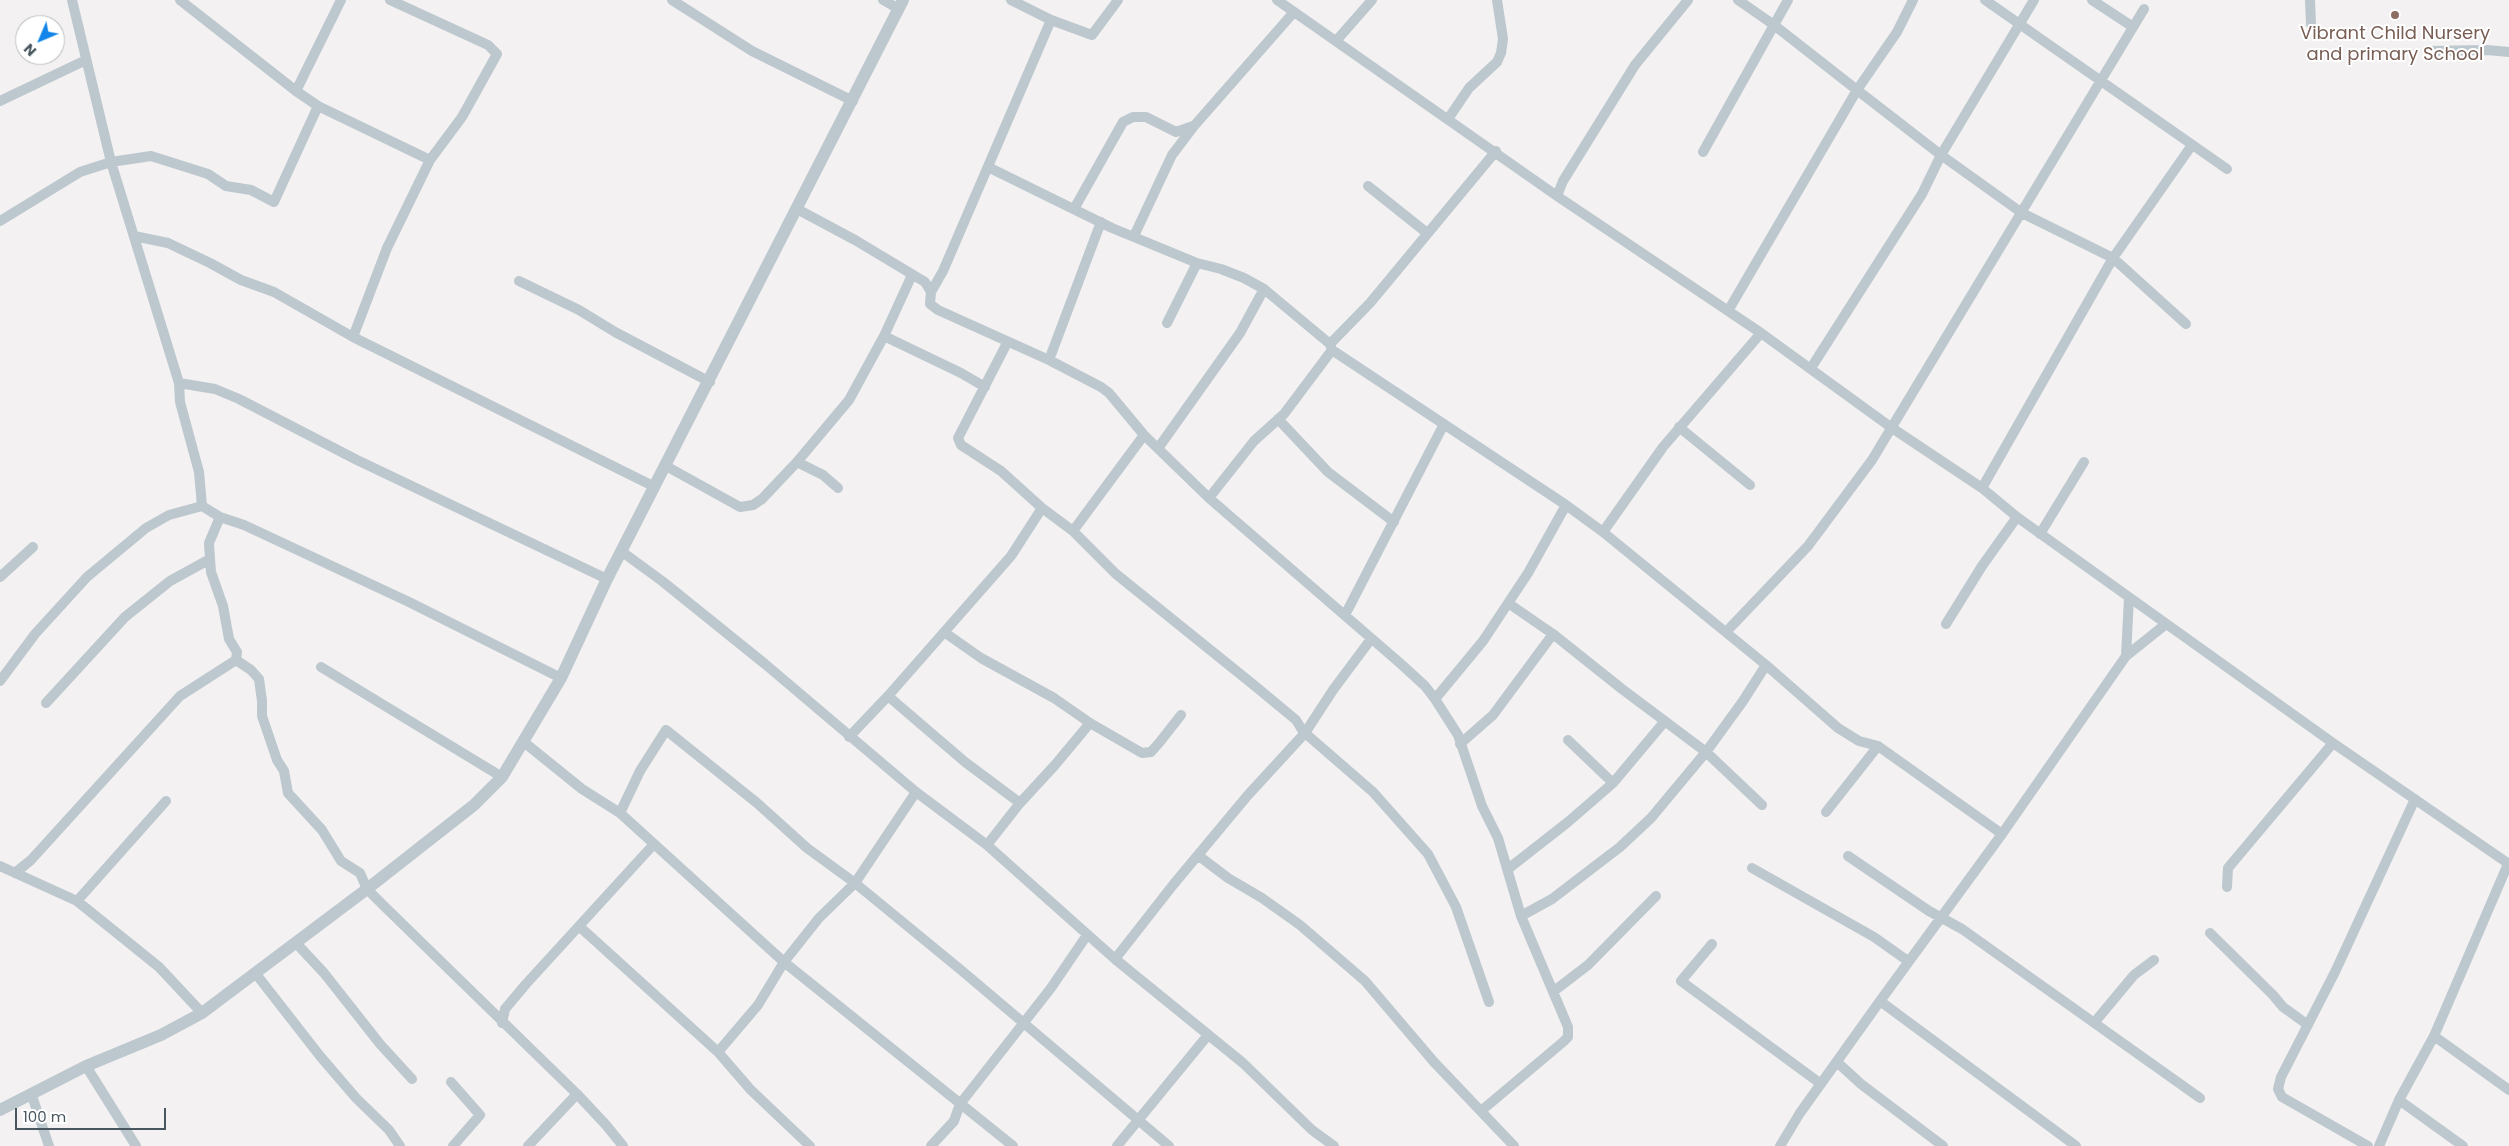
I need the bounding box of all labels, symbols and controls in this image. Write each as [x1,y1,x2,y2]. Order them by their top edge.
marker: Vibrant Child Nursery and primary School [2389,9,2401,21]
north arrow [15,15,65,65]
place label: Vibrant Child Nursery and primary School [2300,23,2490,66]
text: N [19,39,41,61]
scale bar [18,1098,169,1130]
text: 100 m [23,1106,66,1127]

